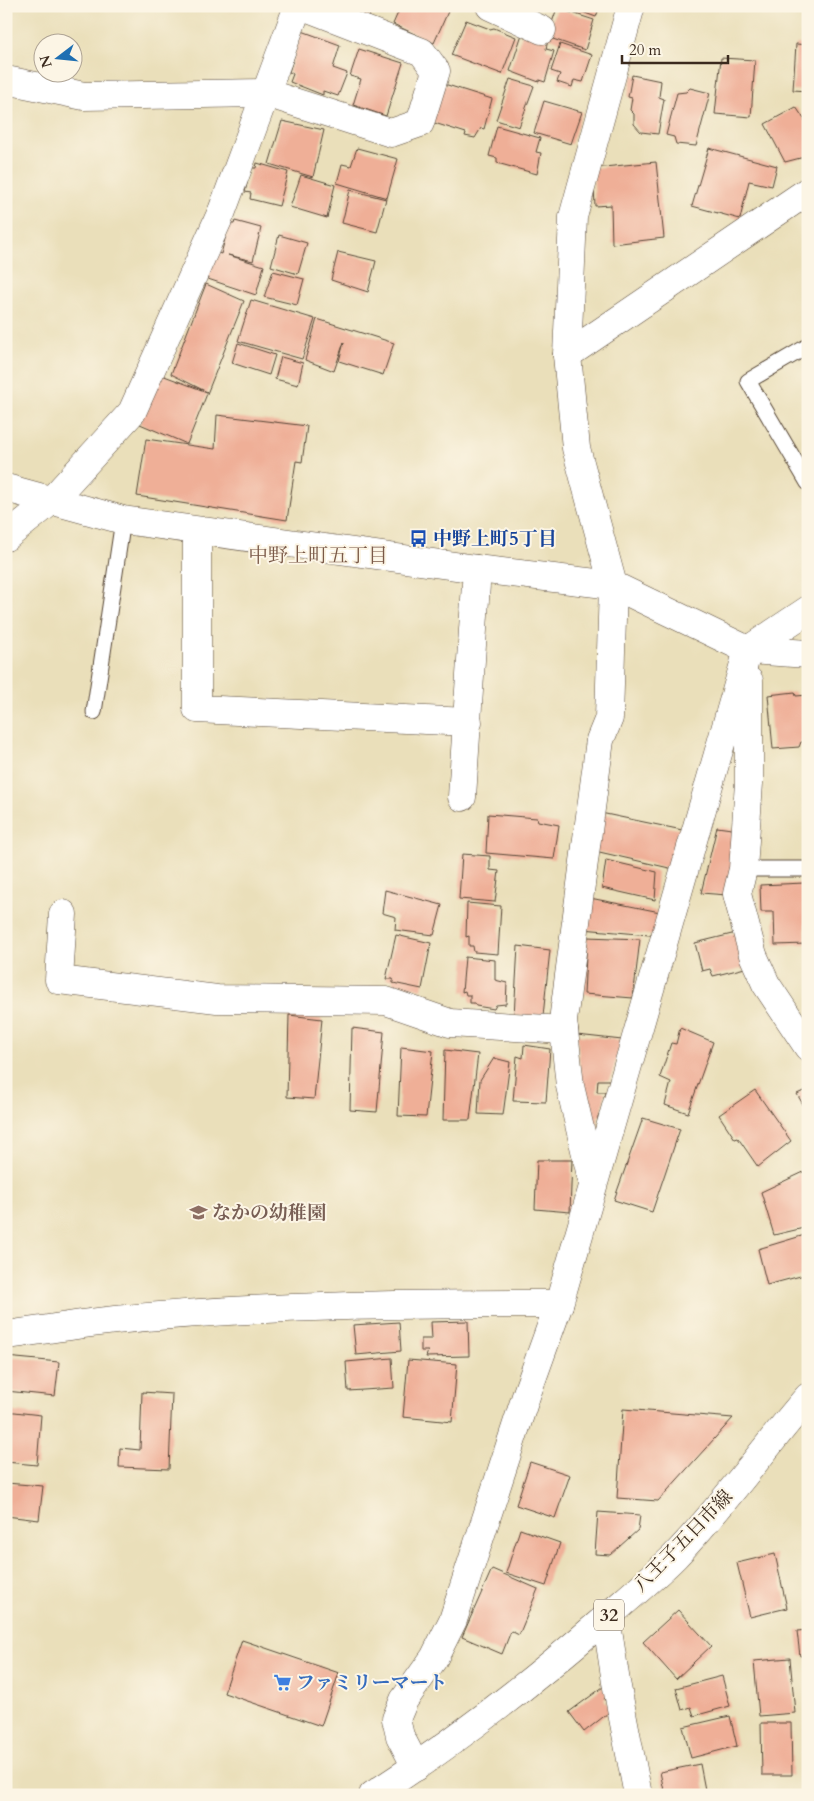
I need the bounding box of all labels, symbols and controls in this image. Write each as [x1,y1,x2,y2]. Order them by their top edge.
north arrow [32,32,82,82]
scale bar [622,32,728,64]
text: 20 m [629,40,661,60]
text: N [35,53,57,70]
place label: 中野上町5丁目 [433,526,557,552]
bus stop icon: 中野上町5丁目 [409,529,429,549]
district label: 中野上町五丁目 [248,542,388,569]
place label: なかの幼稚園 [212,1200,326,1226]
school or university icon: なかの幼稚園 [188,1203,208,1223]
street label: 八王子五日市線 [627,1484,739,1598]
road number: 32 [594,1600,624,1630]
place label: ファミリーマート [296,1670,448,1696]
supermarket icon: ファミリーマート [272,1673,292,1693]

